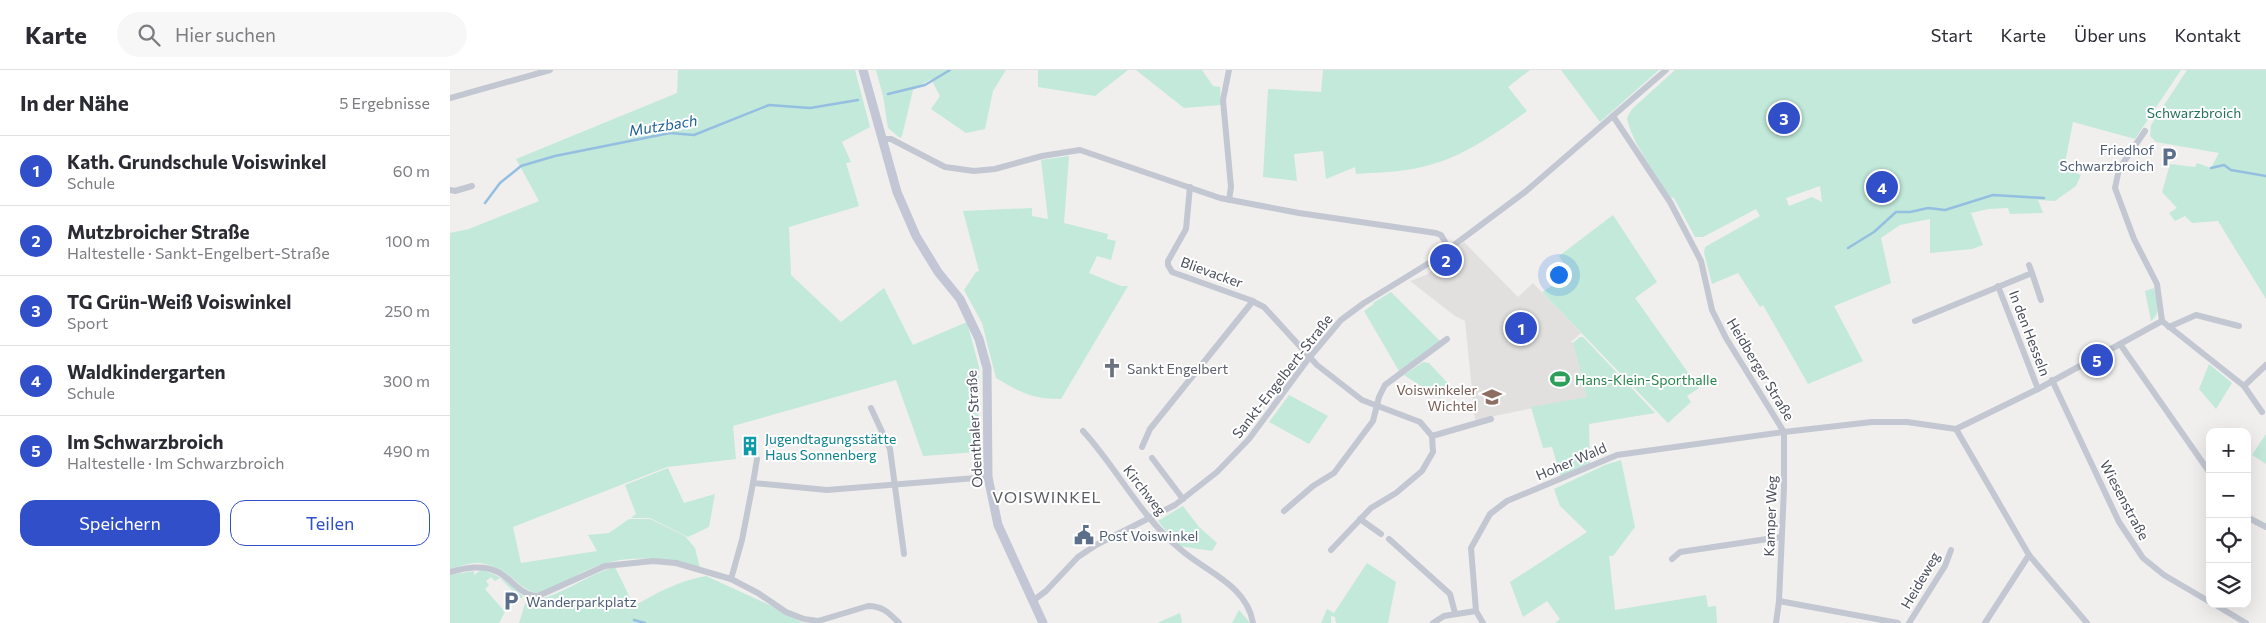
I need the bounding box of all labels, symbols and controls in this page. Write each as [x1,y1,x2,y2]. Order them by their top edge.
search box [117,12,467,57]
text: Karte [25,20,87,49]
icon: search [135,21,163,49]
text: Hier suchen [175,23,276,46]
text: Start [1931,24,1973,46]
text: Karte [2001,24,2046,46]
text: Über uns [2074,24,2147,46]
text: Kontakt [2175,24,2241,46]
text: In der Nähe [20,90,129,115]
text: 5 Ergebnisse [339,93,430,112]
pin: 3 [1768,99,1800,137]
park label: Schwarzbroich [2147,104,2241,121]
water label: Mutzbach [627,111,699,139]
place label: Friedhof Schwarzbroich [2060,141,2154,174]
parking icon: Friedhof Schwarzbroich [2158,146,2180,168]
text: Kath. Grundschule Voiswinkel [67,150,326,173]
text: 1 [32,161,40,180]
text: 60 m [393,161,430,180]
pin: 4 [1866,168,1898,206]
text: Schule [67,173,115,192]
text: Mutzbroicher Straße [67,220,250,243]
text: 2 [31,231,41,250]
text: 100 m [385,231,430,250]
pin: 2 [1430,241,1462,279]
text: Haltestelle · Sankt-Engelbert-Straße [67,243,330,262]
street label: Blievacker [1179,253,1246,291]
your location [1546,262,1572,288]
street label: In den Hesseln [2006,288,2054,378]
text: TG Grün-Weiß Voiswinkel [67,290,291,313]
text: 3 [31,301,41,320]
text: 250 m [384,301,430,320]
pin: 1 [1505,309,1537,347]
street label: Sankt-Engelbert-Straße [1228,311,1336,441]
text: Sport [67,313,108,332]
street label: Heidberger Straße [1724,315,1798,423]
pin: 5 [2081,341,2113,379]
church icon: Sankt Engelbert [1101,357,1123,379]
text: Waldkindergarten [67,360,225,383]
place label: Sankt Engelbert [1127,360,1229,377]
sports icon: Hans-Klein-Sporthalle [1549,368,1571,390]
street label: Odenthaler Straße [962,370,986,488]
text: 4 [31,371,41,390]
text: 300 m [383,371,430,390]
place label: Hans-Klein-Sporthalle [1575,371,1717,388]
place label: Voiswinkeler Wichtel [1396,381,1477,414]
text: Schule [67,383,115,402]
school or university icon: Voiswinkeler Wichtel [1481,386,1503,408]
map controls [2206,428,2251,608]
button: + [2206,428,2251,473]
text: Im Schwarzbroich [67,430,223,453]
place label: Jugendtagungsstätte Haus Sonnenberg [765,430,896,463]
building icon: Jugendtagungsstätte Haus Sonnenberg [739,435,761,457]
street label: Hoher Wald [1533,439,1609,483]
text: 5 [31,441,41,460]
text: 490 m [383,441,430,460]
text: Haltestelle · Im Schwarzbroich [67,453,284,472]
street label: Wiesenstraße [2097,457,2153,543]
street label: Kirchweg [1120,461,1170,519]
button: − [2206,473,2251,518]
street label: Kamper Weg [1760,475,1780,557]
district label: VOISWINKEL [992,487,1102,506]
button: Speichern [20,500,220,546]
button: Teilen [230,500,430,546]
button: locate [2206,518,2251,563]
public building icon: Post Voiswinkel [1073,524,1095,546]
place label: Post Voiswinkel [1099,527,1198,544]
street label: Heideweg [1897,548,1943,611]
button: layers [2206,563,2251,608]
parking icon: Wanderparkplatz [500,590,522,612]
place label: Wanderparkplatz [526,593,637,610]

